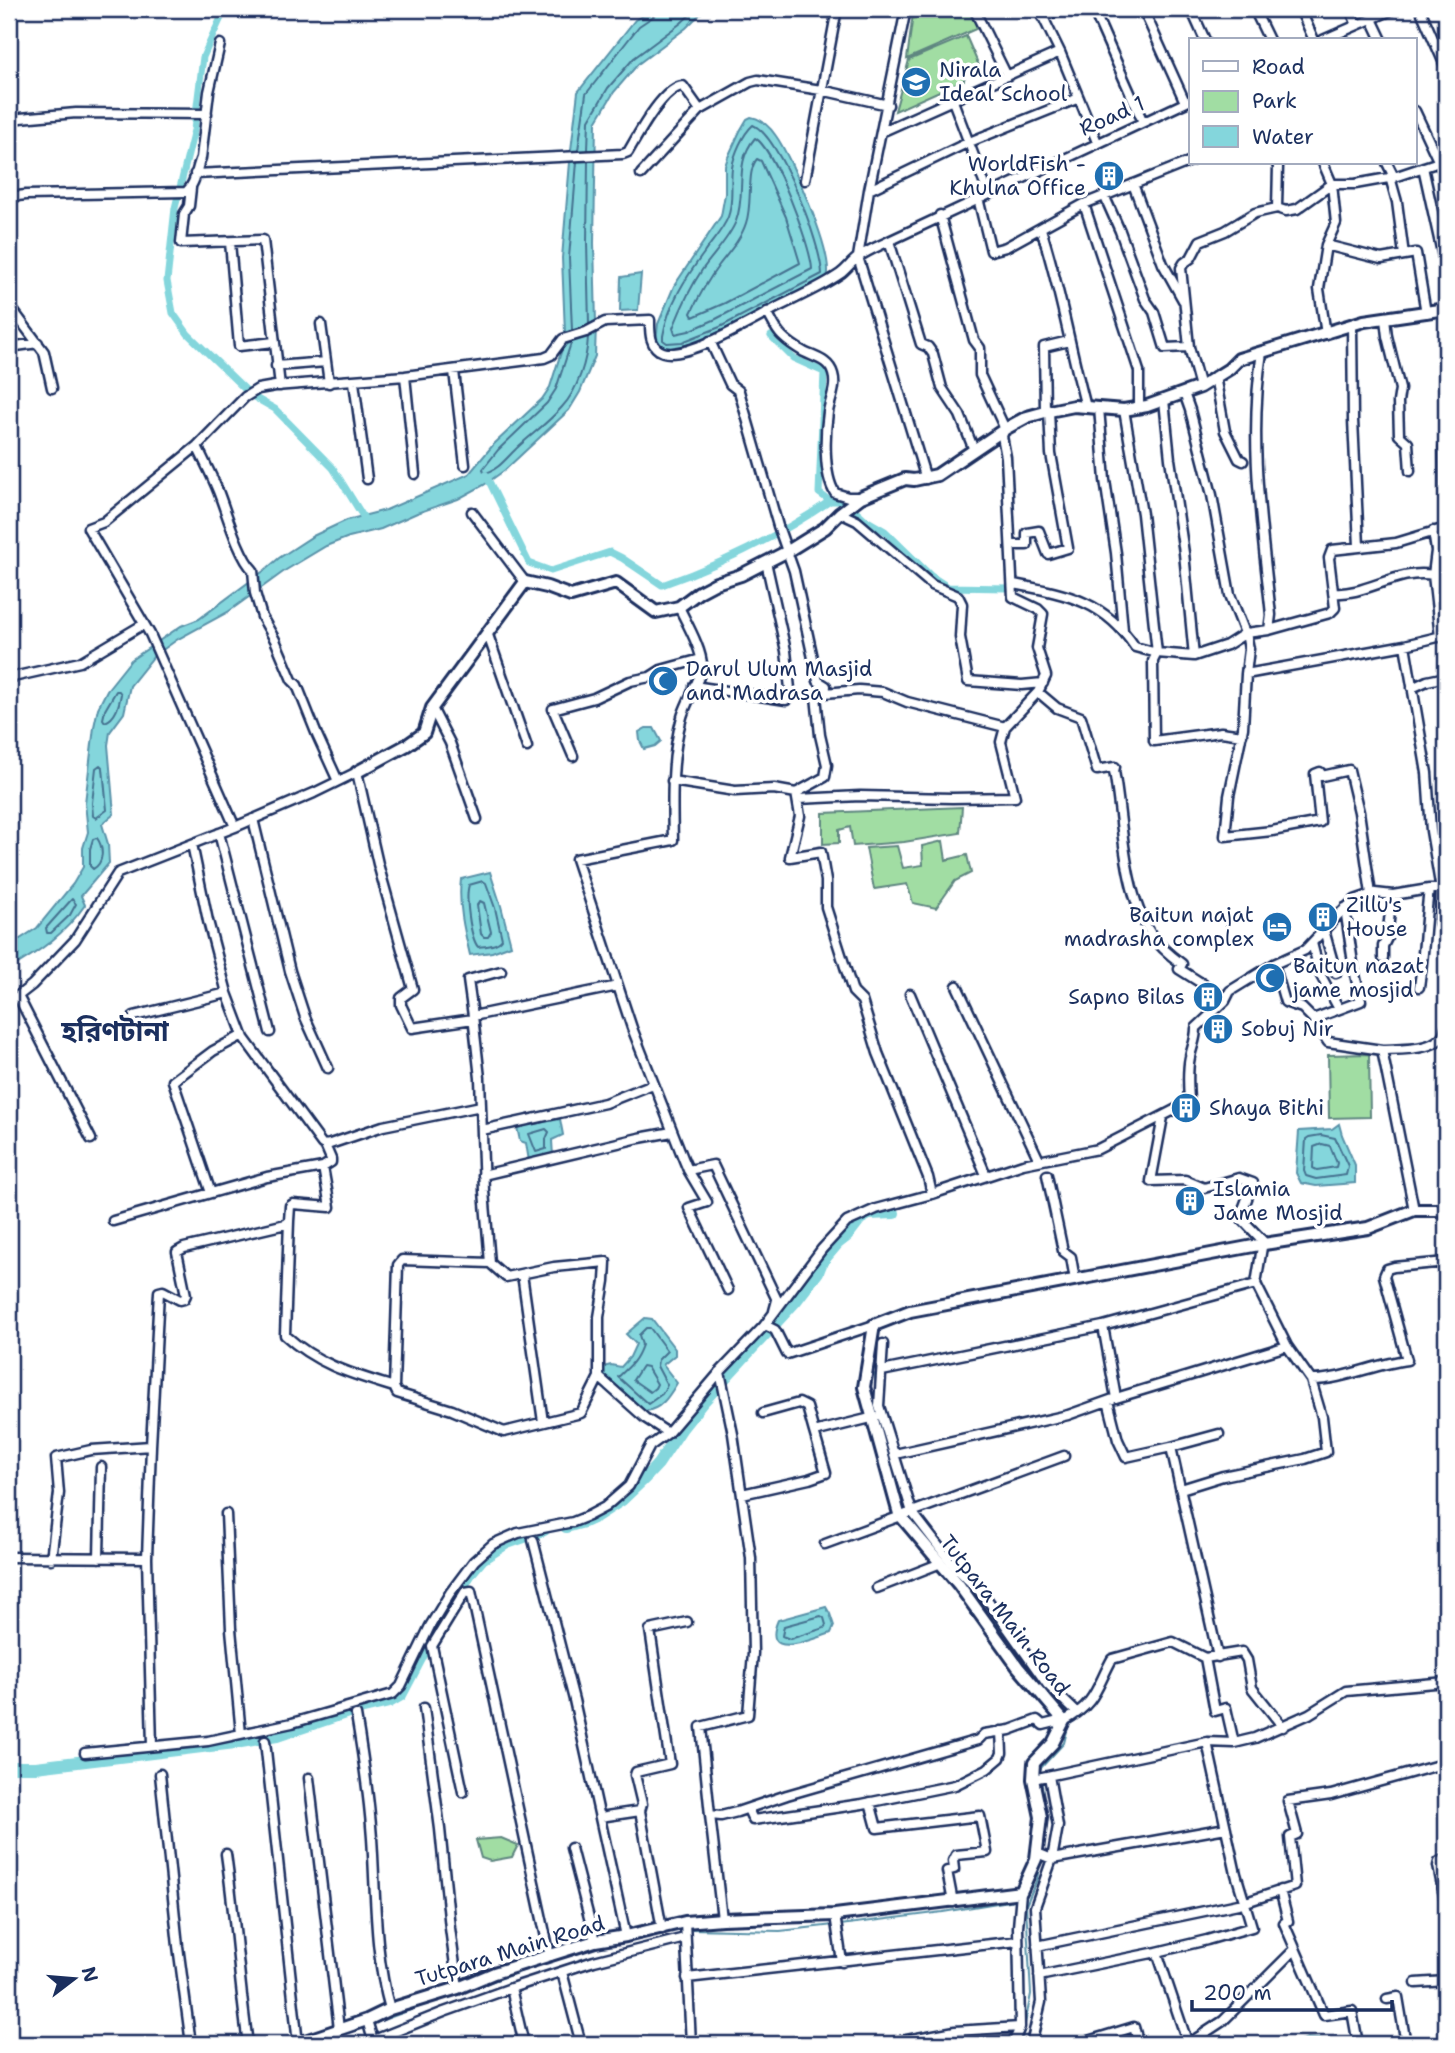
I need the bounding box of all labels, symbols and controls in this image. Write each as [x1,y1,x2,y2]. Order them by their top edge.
legend [1189,38,1416,164]
text: Road [1252,53,1305,81]
place label: Nirala Ideal School [939,56,1068,108]
school or university icon: Nirala Ideal School [899,65,933,99]
text: Park [1252,87,1297,115]
street label: Road 1 [1075,89,1149,143]
text: Water [1252,123,1314,151]
place label: WorldFish - Khulna Office [949,150,1086,202]
building icon: WorldFish - Khulna Office [1092,159,1126,193]
place label: Darul Ulum Masjid and Madrasa [686,655,872,707]
mosque icon: Darul Ulum Masjid and Madrasa [646,664,680,698]
place label: Zillu's House [1346,891,1408,943]
building icon: Zillu's House [1306,900,1340,934]
place label: Baitun najat madrasha complex [1064,901,1254,953]
hotel icon: Baitun najat madrasha complex [1260,910,1294,944]
place label: Baitun nazat jame mosjid [1292,952,1424,1004]
mosque icon: Baitun nazat jame mosjid [1253,961,1287,995]
building icon: Sapno Bilas [1191,980,1225,1014]
place label: Sapno Bilas [1068,983,1185,1011]
district label: হরিণটানা [60,1012,170,1050]
building icon: Sobuj Nir [1201,1012,1235,1046]
place label: Sobuj Nir [1241,1015,1334,1043]
building icon: Shaya Bithi [1169,1091,1203,1125]
place label: Shaya Bithi [1209,1094,1324,1122]
place label: Islamia Jame Mosjid [1213,1175,1342,1227]
building icon: Islamia Jame Mosjid [1173,1184,1207,1218]
street label: Tutpara Main Road [933,1529,1077,1701]
street label: Tutpara Main Road [412,1909,608,1993]
north arrow [38,1944,108,2014]
text: N [76,1964,104,1985]
scale bar [1192,1969,1392,2013]
text: 200 m [1203,1979,1272,2007]

